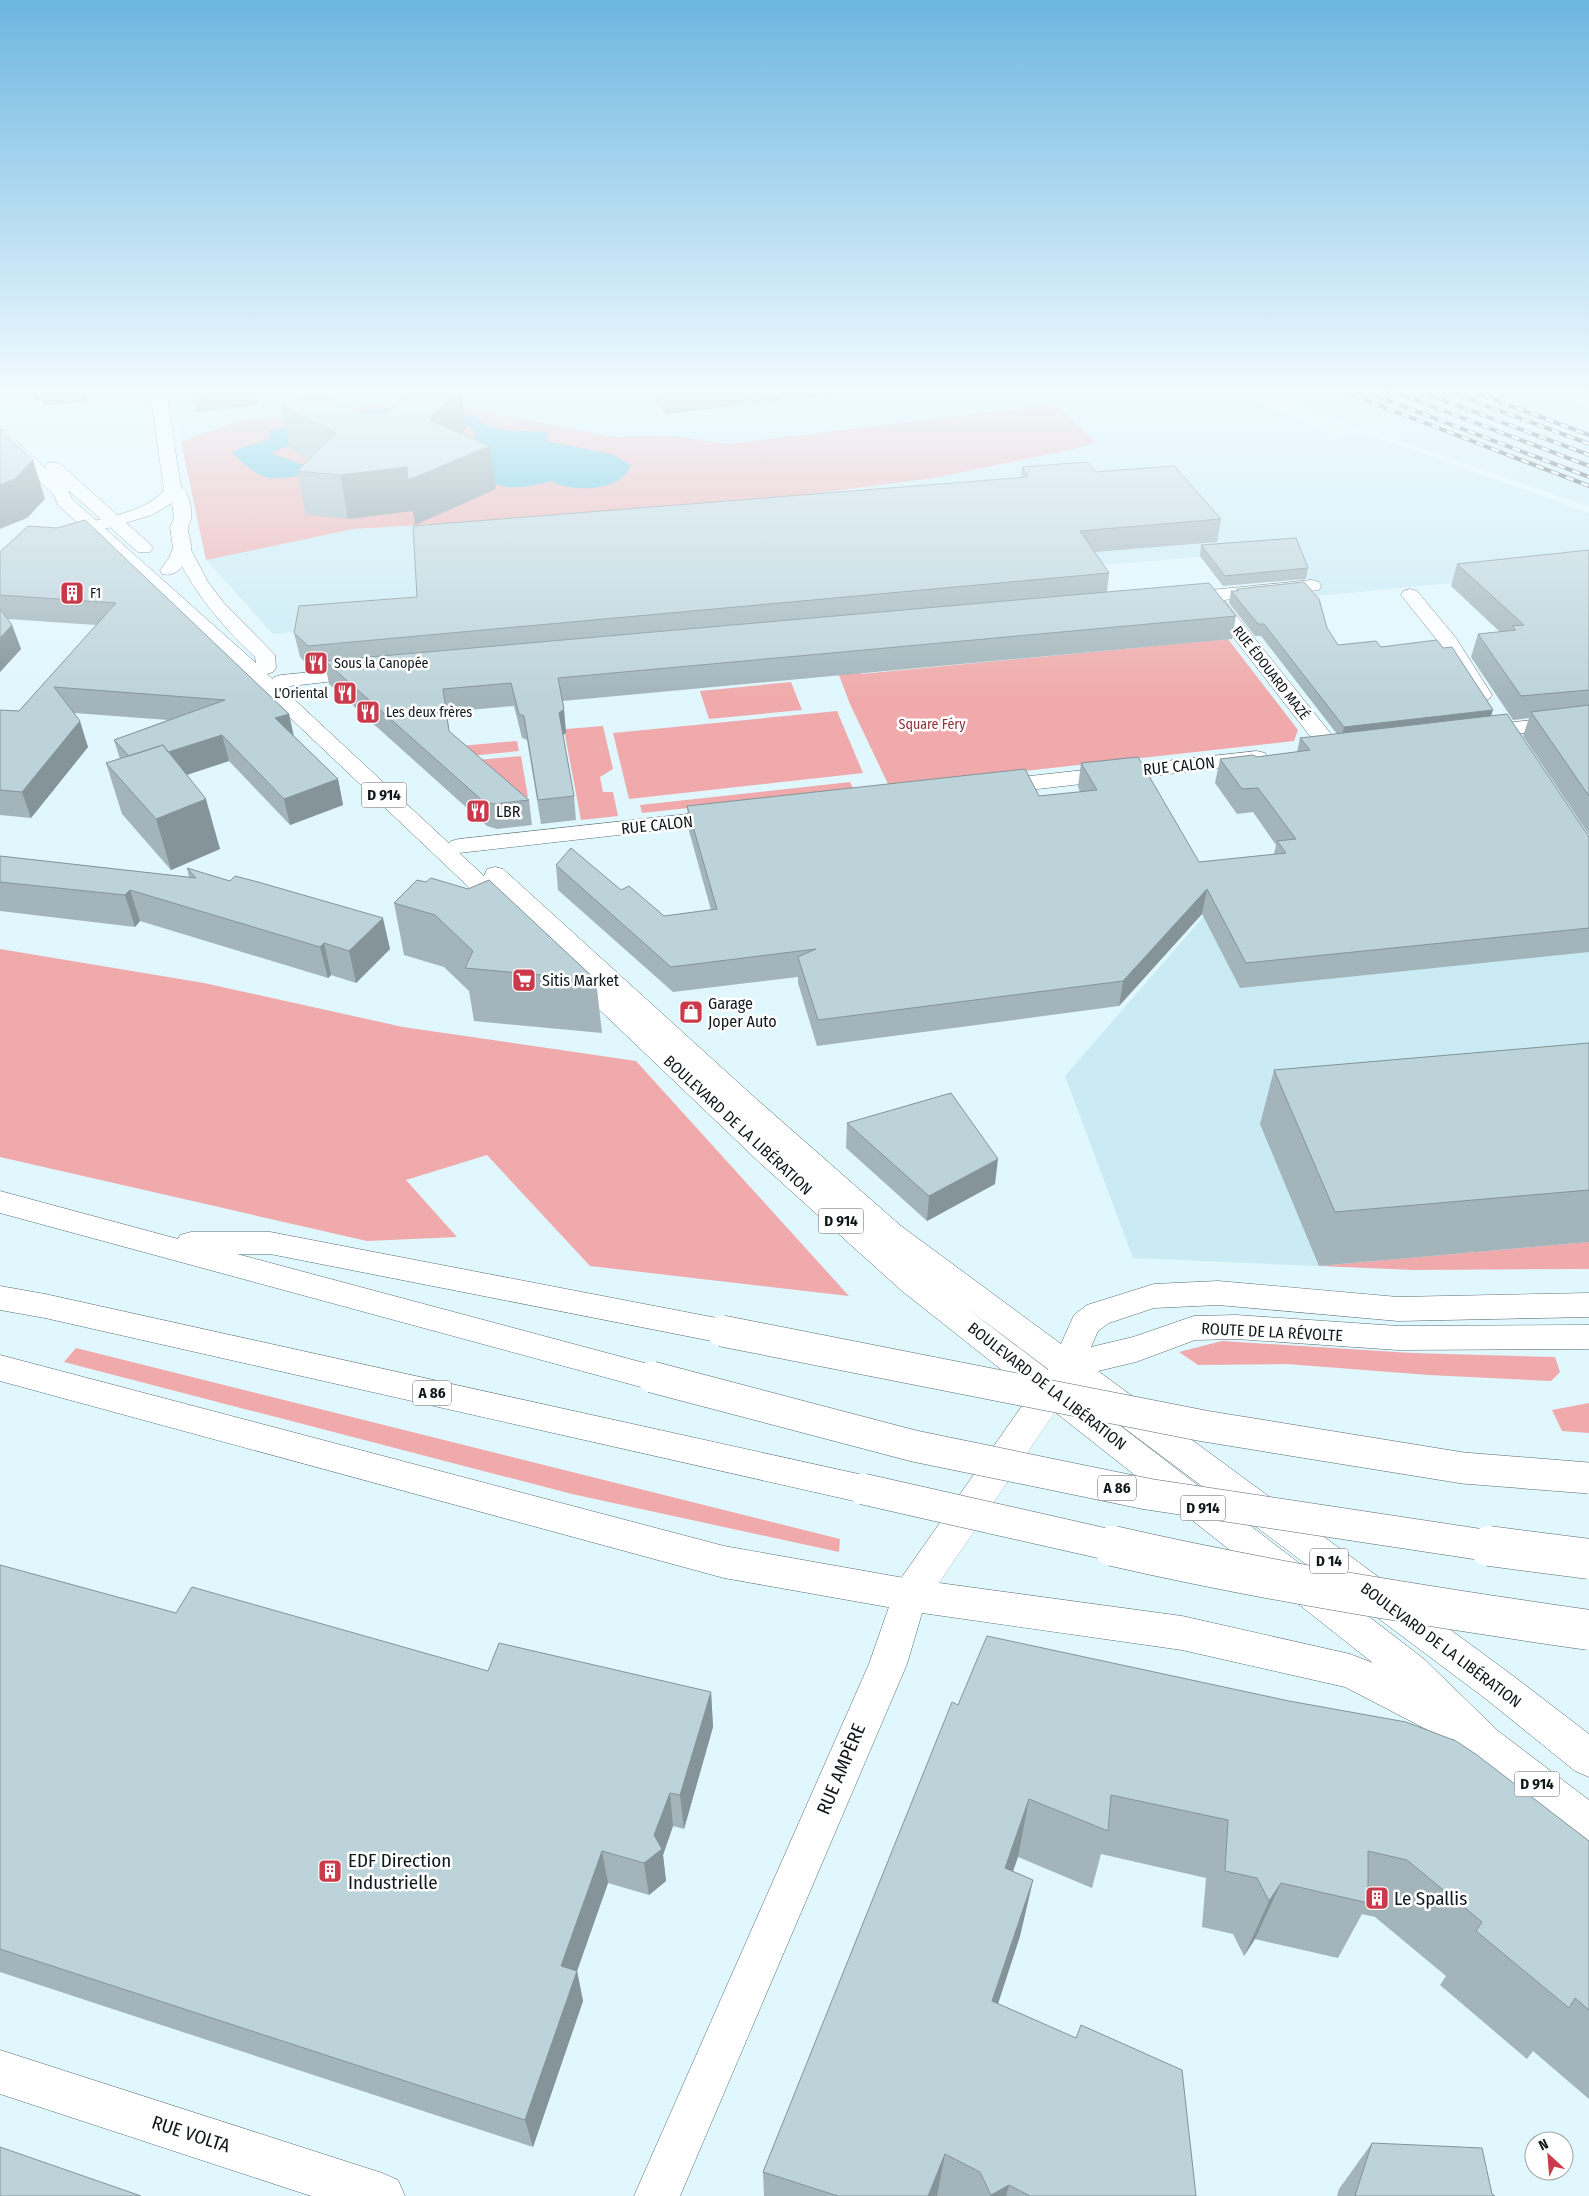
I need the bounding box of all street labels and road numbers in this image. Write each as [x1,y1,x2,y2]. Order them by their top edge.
street label: RUE ÉDOUARD MAZÉ [1229,622,1314,724]
street label: RUE CALON [1142,753,1216,779]
road number: D 914 [362,782,406,808]
street label: RUE CALON [620,812,694,838]
street label: BOULEVARD DE LA LIBÉRATION [660,1051,816,1199]
road number: D 914 [818,1208,864,1234]
street label: BOULEVARD DE LA LIBÉRATION [964,1318,1130,1454]
street label: ROUTE DE LA RÉVOLTE [1201,1319,1343,1345]
road number: A 86 [413,1380,451,1406]
road number: A 86 [1098,1476,1136,1500]
road number: D 914 [1180,1496,1226,1520]
road number: D 14 [1310,1548,1348,1574]
street label: BOULEVARD DE LA LIBÉRATION [1357,1578,1525,1712]
street label: RUE AMPÈRE [812,1720,870,1818]
road number: D 914 [1514,1772,1560,1796]
street label: RUE VOLTA [149,2111,233,2157]

